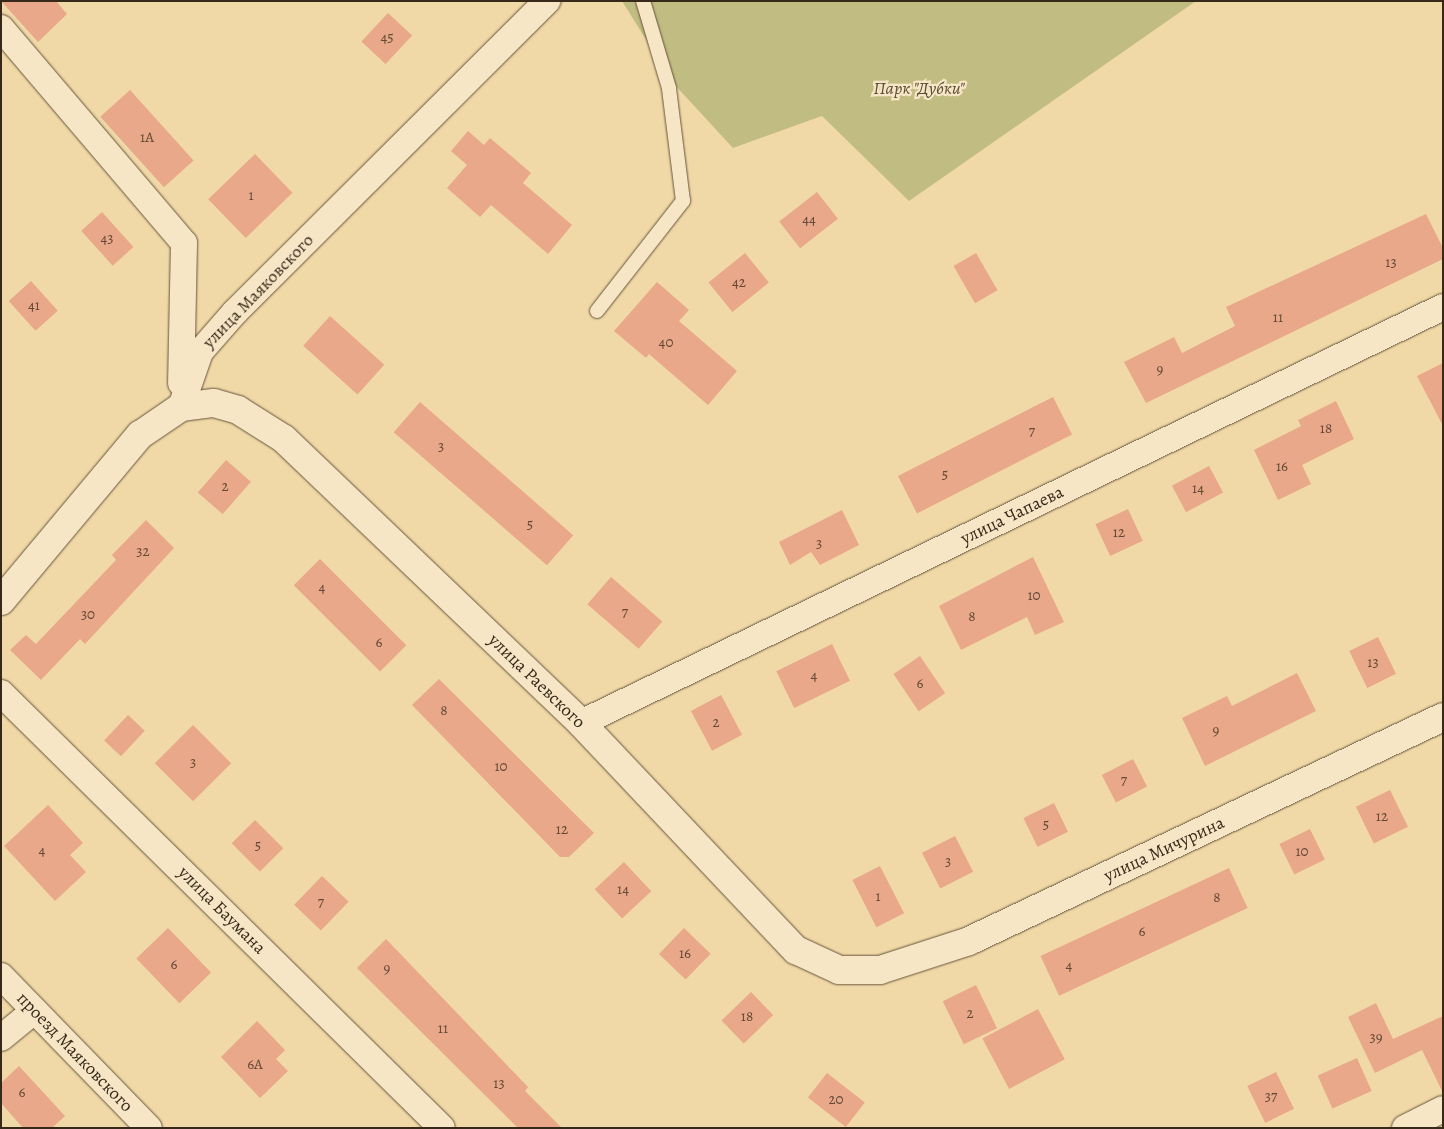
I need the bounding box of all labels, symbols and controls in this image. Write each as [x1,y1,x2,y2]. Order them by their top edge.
house number: 45 [380,29,394,47]
park label: Парк "Дубки" [873,77,965,99]
house number: 1А [140,129,154,147]
house number: 1 [248,187,254,205]
house number: 44 [802,211,816,229]
street label: улица Маяковского [198,229,318,353]
house number: 43 [100,230,114,248]
house number: 13 [1385,254,1397,272]
house number: 42 [732,274,746,292]
house number: 41 [28,297,40,315]
house number: 11 [1273,309,1283,327]
house number: 40 [659,334,673,352]
house number: 9 [1157,361,1163,379]
house number: 18 [1320,420,1332,438]
house number: 7 [1029,423,1035,441]
house number: 3 [438,438,444,456]
house number: 16 [1276,458,1288,476]
house number: 5 [942,466,948,484]
house number: 2 [221,478,229,496]
house number: 14 [1192,480,1204,498]
street label: улица Чапаева [957,481,1067,549]
house number: 5 [527,516,533,534]
house number: 12 [1113,524,1125,542]
house number: 3 [816,535,822,553]
house number: 32 [136,543,150,561]
house number: 4 [319,579,325,597]
house number: 10 [1027,587,1041,605]
house number: 7 [622,604,628,622]
house number: 30 [81,606,95,624]
house number: 8 [968,608,976,626]
street label: улица Раевского [484,629,590,733]
house number: 6 [376,634,382,652]
house number: 13 [1367,654,1379,672]
house number: 4 [811,667,817,685]
house number: 6 [917,675,923,693]
house number: 8 [440,702,448,720]
house number: 2 [712,714,720,732]
house number: 9 [1213,722,1219,740]
house number: 3 [190,754,196,772]
house number: 10 [494,758,508,776]
house number: 7 [1121,772,1127,790]
house number: 12 [1376,808,1388,826]
street label: улица Мичурина [1100,812,1228,886]
house number: 5 [1043,816,1049,834]
house number: 12 [556,821,568,839]
house number: 5 [255,837,261,855]
house number: 4 [39,842,45,860]
house number: 10 [1295,843,1309,861]
house number: 3 [945,853,951,871]
street label: улица Баумана [174,862,270,958]
house number: 14 [617,881,629,899]
house number: 1 [875,888,881,906]
house number: 8 [1213,889,1221,907]
house number: 7 [318,894,324,912]
house number: 6 [1139,923,1145,941]
house number: 16 [679,945,691,963]
house number: 6 [171,956,177,974]
house number: 4 [1066,957,1072,975]
house number: 9 [384,960,390,978]
street label: проезд Маяковского [12,988,138,1116]
house number: 2 [966,1005,974,1023]
house number: 18 [741,1008,753,1026]
house number: 11 [438,1020,448,1038]
house number: 39 [1369,1029,1383,1047]
house number: 6А [247,1056,263,1074]
house number: 13 [493,1075,505,1093]
house number: 6 [19,1084,25,1102]
house number: 37 [1265,1088,1277,1106]
house number: 20 [828,1091,844,1109]

